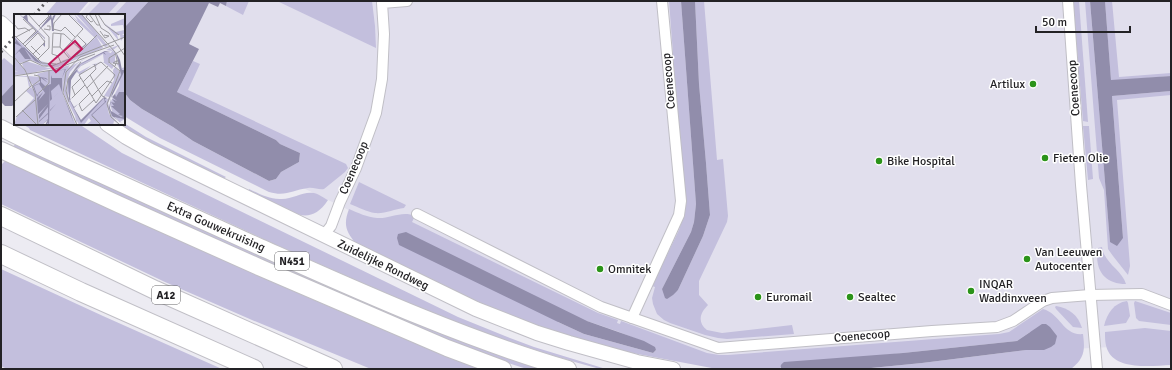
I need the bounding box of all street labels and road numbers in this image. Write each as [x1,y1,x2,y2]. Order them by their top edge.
street label: Coenecoop [659,52,679,110]
street label: Coenecoop [1065,59,1083,117]
street label: Coenecoop [336,139,372,197]
street label: Extra Gouwekruising [164,199,268,255]
street label: Zuidelijke Rondweg [335,236,431,294]
road number: N451 [275,252,309,270]
road number: A12 [152,286,180,304]
street label: Coenecoop [833,326,891,346]

